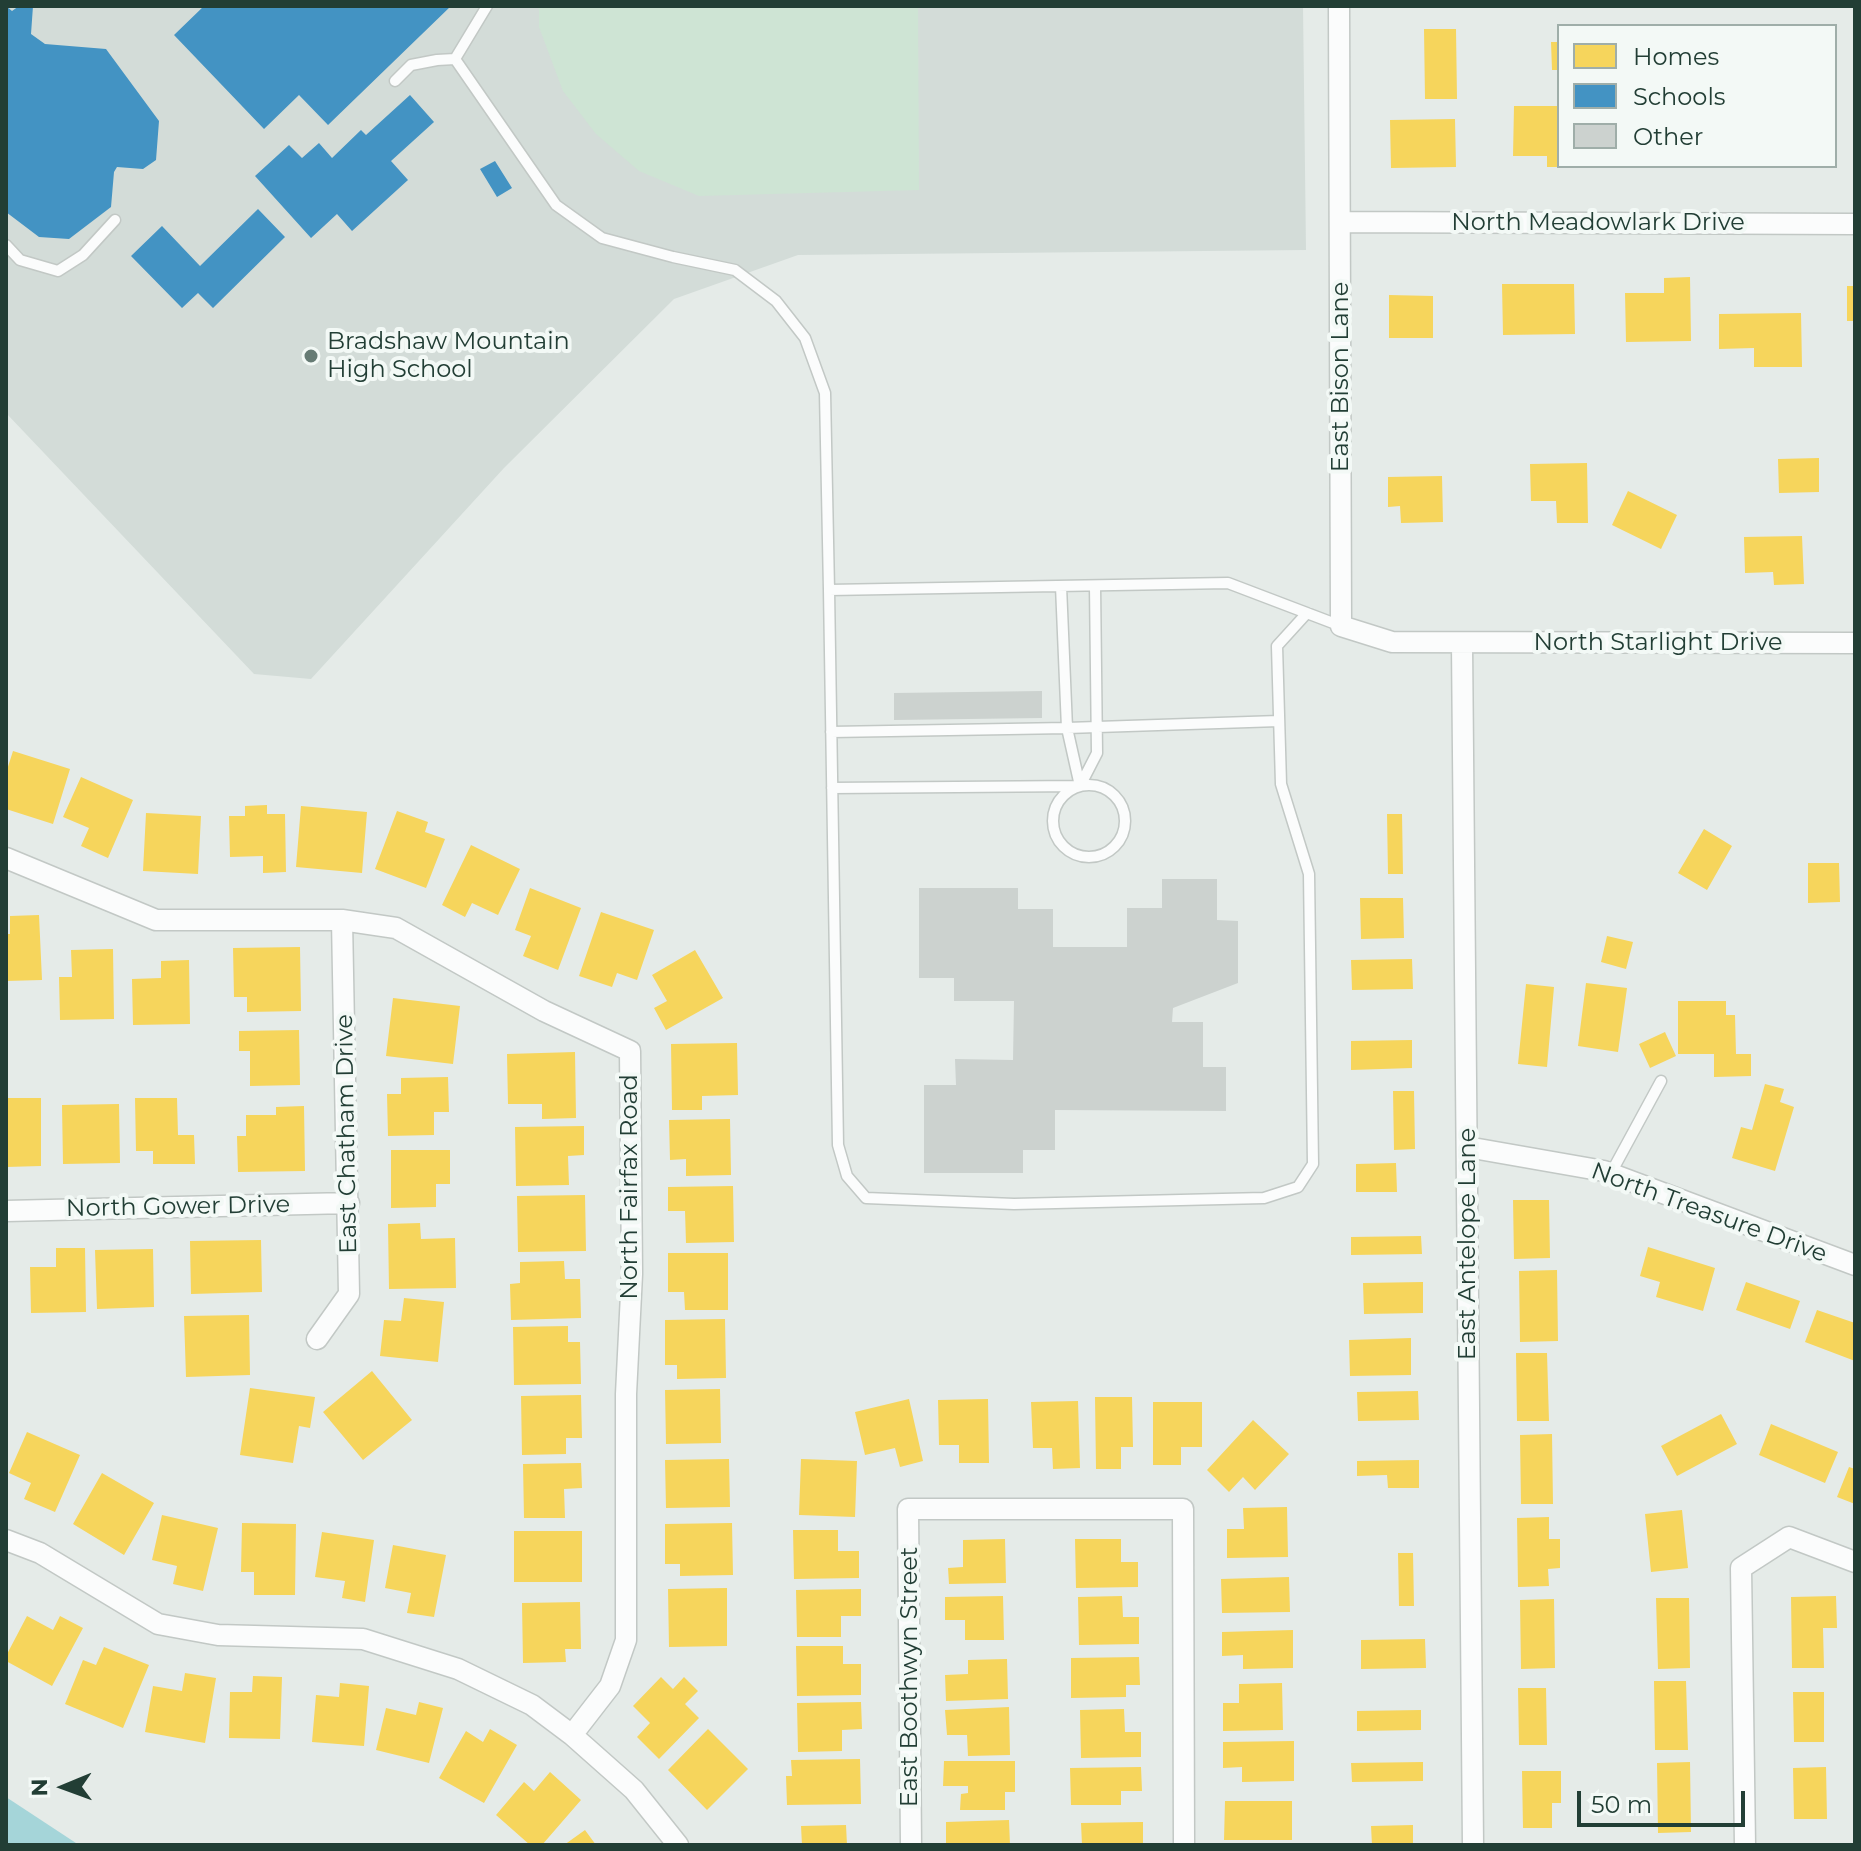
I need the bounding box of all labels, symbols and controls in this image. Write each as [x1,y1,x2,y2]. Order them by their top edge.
legend [1557,24,1837,168]
text: Homes [1633,42,1719,71]
text: Schools [1633,82,1726,111]
text: Other [1633,122,1703,151]
street label: North Meadowlark Drive [1451,209,1745,237]
street label: East Bison Lane [1327,282,1355,472]
place label: Bradshaw Mountain High School [327,328,570,384]
marker: Bradshaw Mountain High School [302,347,320,365]
street label: North Starlight Drive [1534,629,1782,657]
street label: East Chatham Drive [331,1014,363,1254]
street label: North Fairfax Road [616,1074,644,1300]
street label: East Antelope Lane [1454,1128,1482,1360]
street label: North Treasure Drive [1587,1157,1831,1269]
street label: North Gower Drive [66,1191,290,1223]
street label: East Boothwyn Street [896,1547,924,1807]
north arrow [24,1747,104,1827]
scale bar [1581,1775,1749,1825]
text: N [26,1778,53,1797]
text: 50 m [1591,1790,1652,1819]

